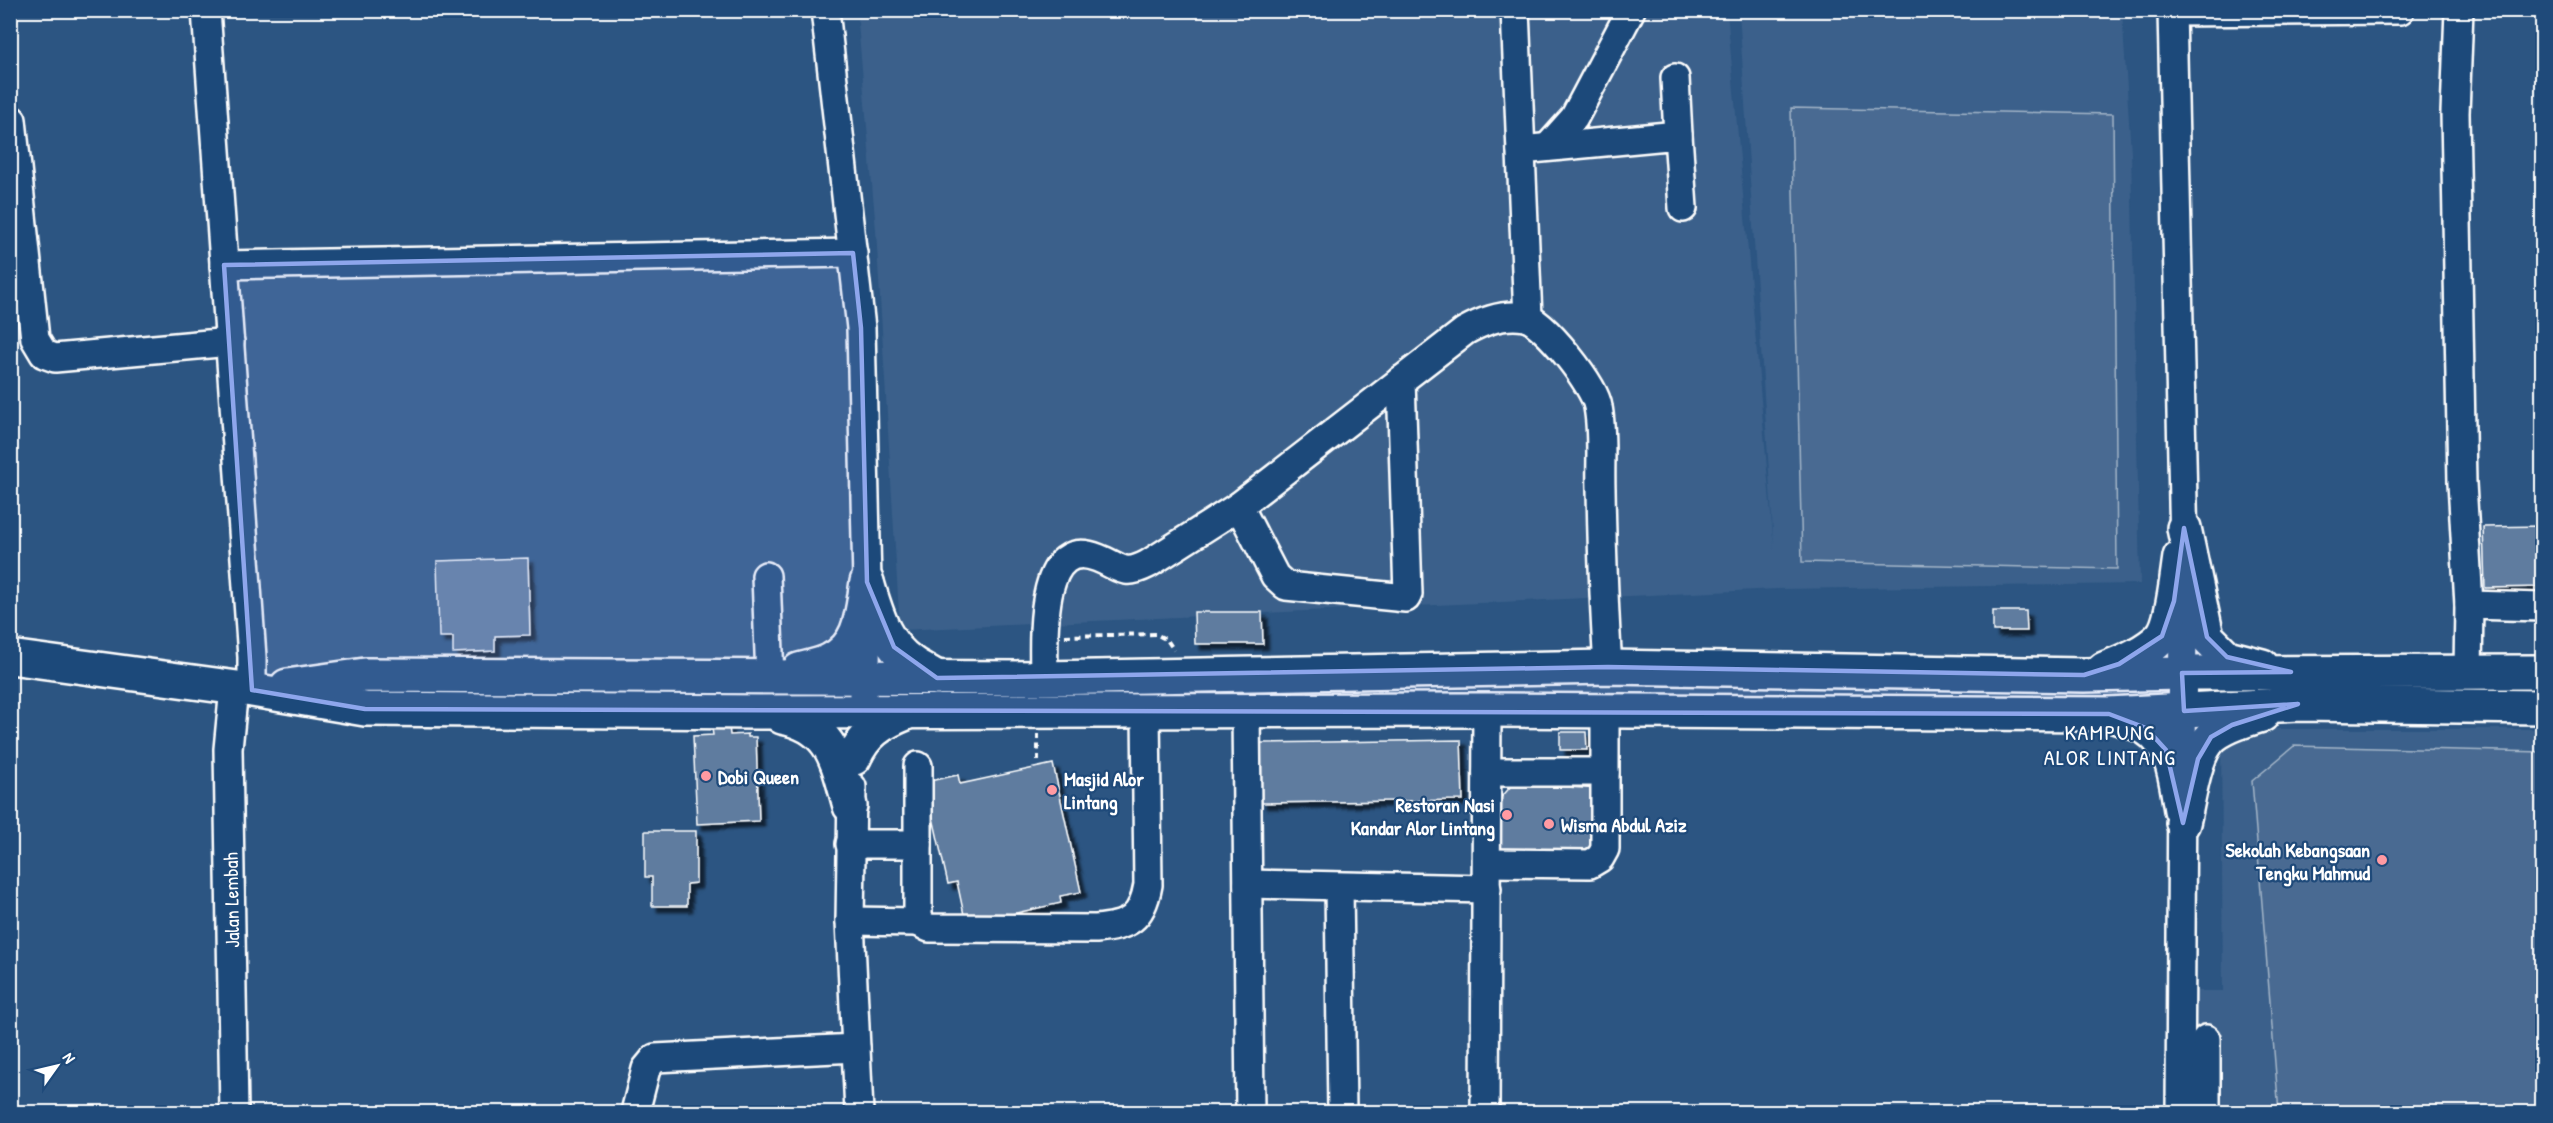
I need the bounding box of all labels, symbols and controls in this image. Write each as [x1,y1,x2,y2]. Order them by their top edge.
district label: KAMPUNG ALOR LINTANG [2044,717,2176,772]
place label: Dobi Queen [718,763,799,790]
place label: Masjid Alor Lintang [1064,765,1144,816]
marker: Dobi Queen [699,769,713,783]
marker: Masjid Alor Lintang [1045,783,1059,797]
place label: Restoran Nasi Kandar Alor Lintang [1351,791,1495,842]
marker: Restoran Nasi Kandar Alor Lintang [1500,808,1514,822]
place label: Wisma Abdul Aziz [1561,811,1687,838]
marker: Wisma Abdul Aziz [1542,817,1556,831]
place label: Sekolah Kebangsaan Tengku Mahmud [2225,836,2370,887]
street label: Jalan Lembah [217,852,245,948]
marker: Sekolah Kebangsaan Tengku Mahmud [2375,853,2389,867]
north arrow [27,1036,87,1096]
text: N [58,1048,81,1068]

